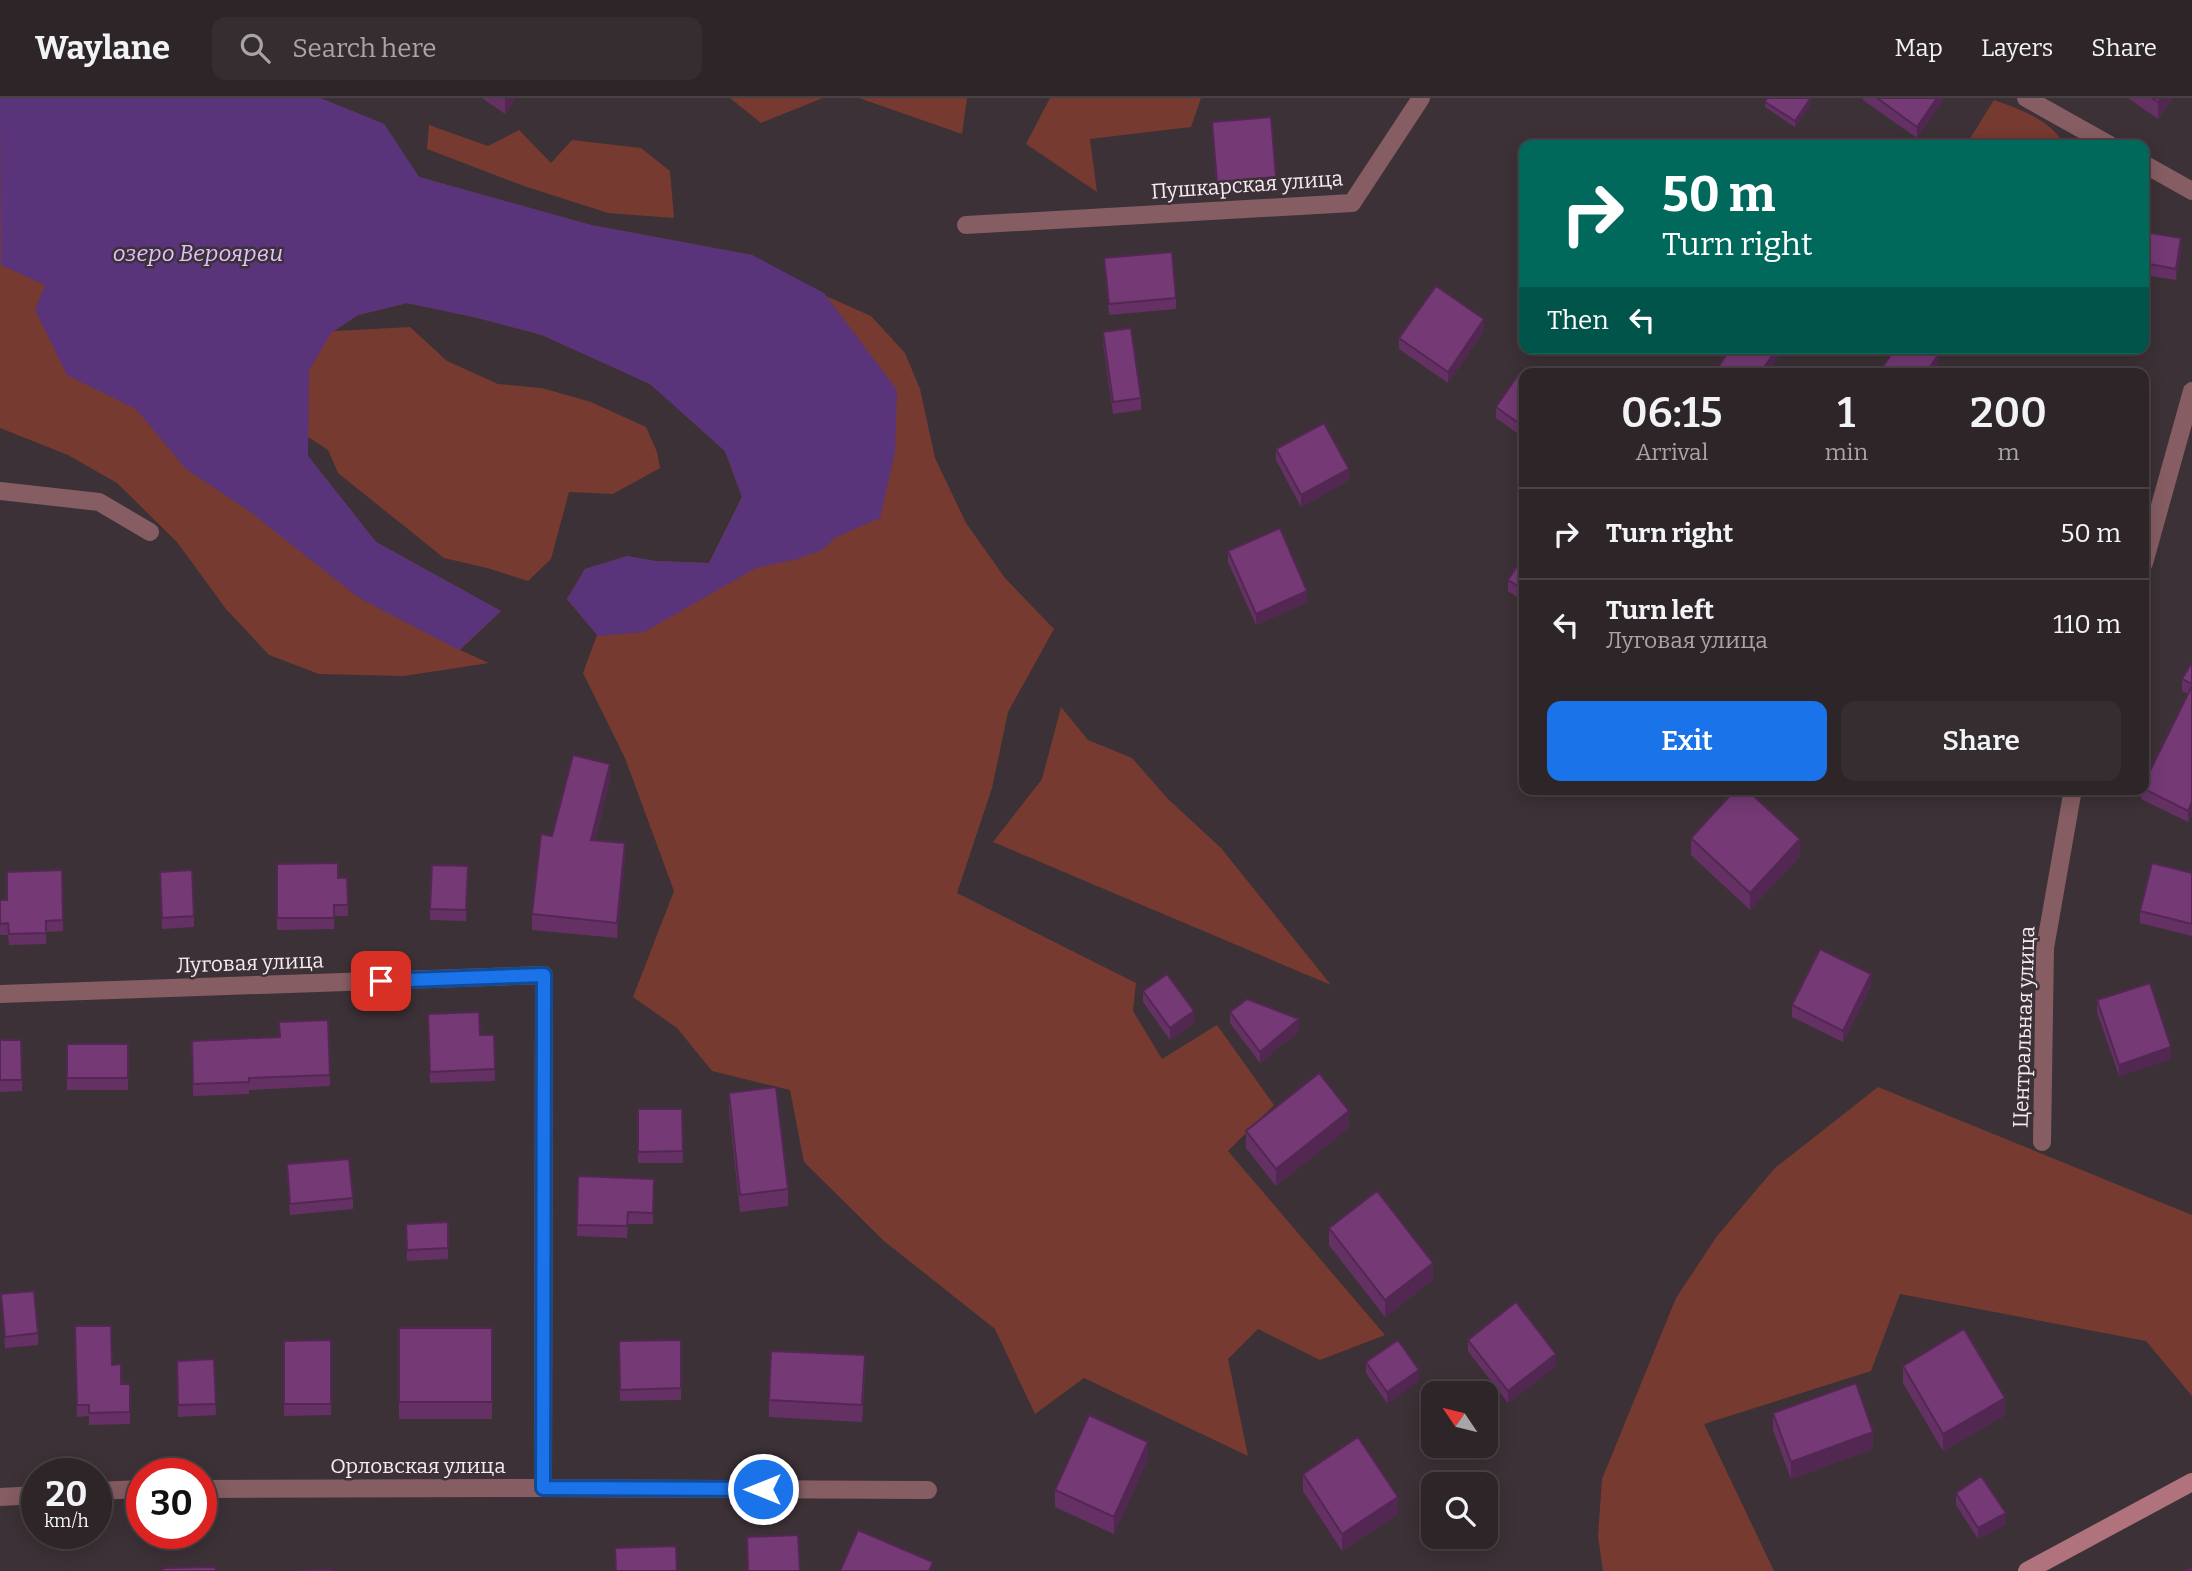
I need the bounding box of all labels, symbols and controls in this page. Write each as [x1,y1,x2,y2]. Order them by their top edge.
search box [212,17,702,80]
text: Waylane [35,28,170,68]
icon: search [236,29,274,67]
text: Search here [292,33,437,64]
text: Map [1895,34,1943,62]
text: Layers [1981,34,2053,62]
text: Share [2091,34,2157,62]
street label: Пушкарская улица [1150,165,1344,205]
text: 50 m [1662,165,1775,224]
icon: right [1547,168,1638,259]
text: Turn right [1662,225,1813,263]
water label: озеро Вероярви [113,239,283,267]
icon: left [1623,301,1661,339]
text: Then [1547,305,1609,336]
text: 06:15 [1621,388,1723,438]
text: 1 [1837,388,1855,438]
text: 200 [1970,388,2047,438]
text: Arrival [1635,438,1708,466]
text: min [1825,438,1868,466]
text: m [1998,438,2019,466]
icon: right [1547,515,1585,553]
text: Turn right [1606,518,1733,549]
text: 50 m [2060,518,2121,549]
text: Turn left [1606,595,1714,626]
icon: left [1547,606,1585,644]
text: 110 m [2053,609,2121,640]
text: Луговая улица [1606,626,1768,654]
button: Exit [1547,701,1827,781]
button: Share [1841,701,2121,781]
street label: Центральная улица [2007,925,2041,1128]
street label: Луговая улица [176,947,325,979]
pin [351,951,411,1011]
icon: arrive [362,962,400,1000]
north arrow [1421,1381,1498,1458]
map controls [1421,1381,1498,1549]
position arrow [726,1452,800,1526]
street label: Орловская улица [330,1453,506,1479]
speed limit sign: 30 [126,1458,217,1549]
button: search [1421,1472,1498,1549]
text: 20 [46,1473,87,1515]
text: km/h [44,1510,89,1532]

